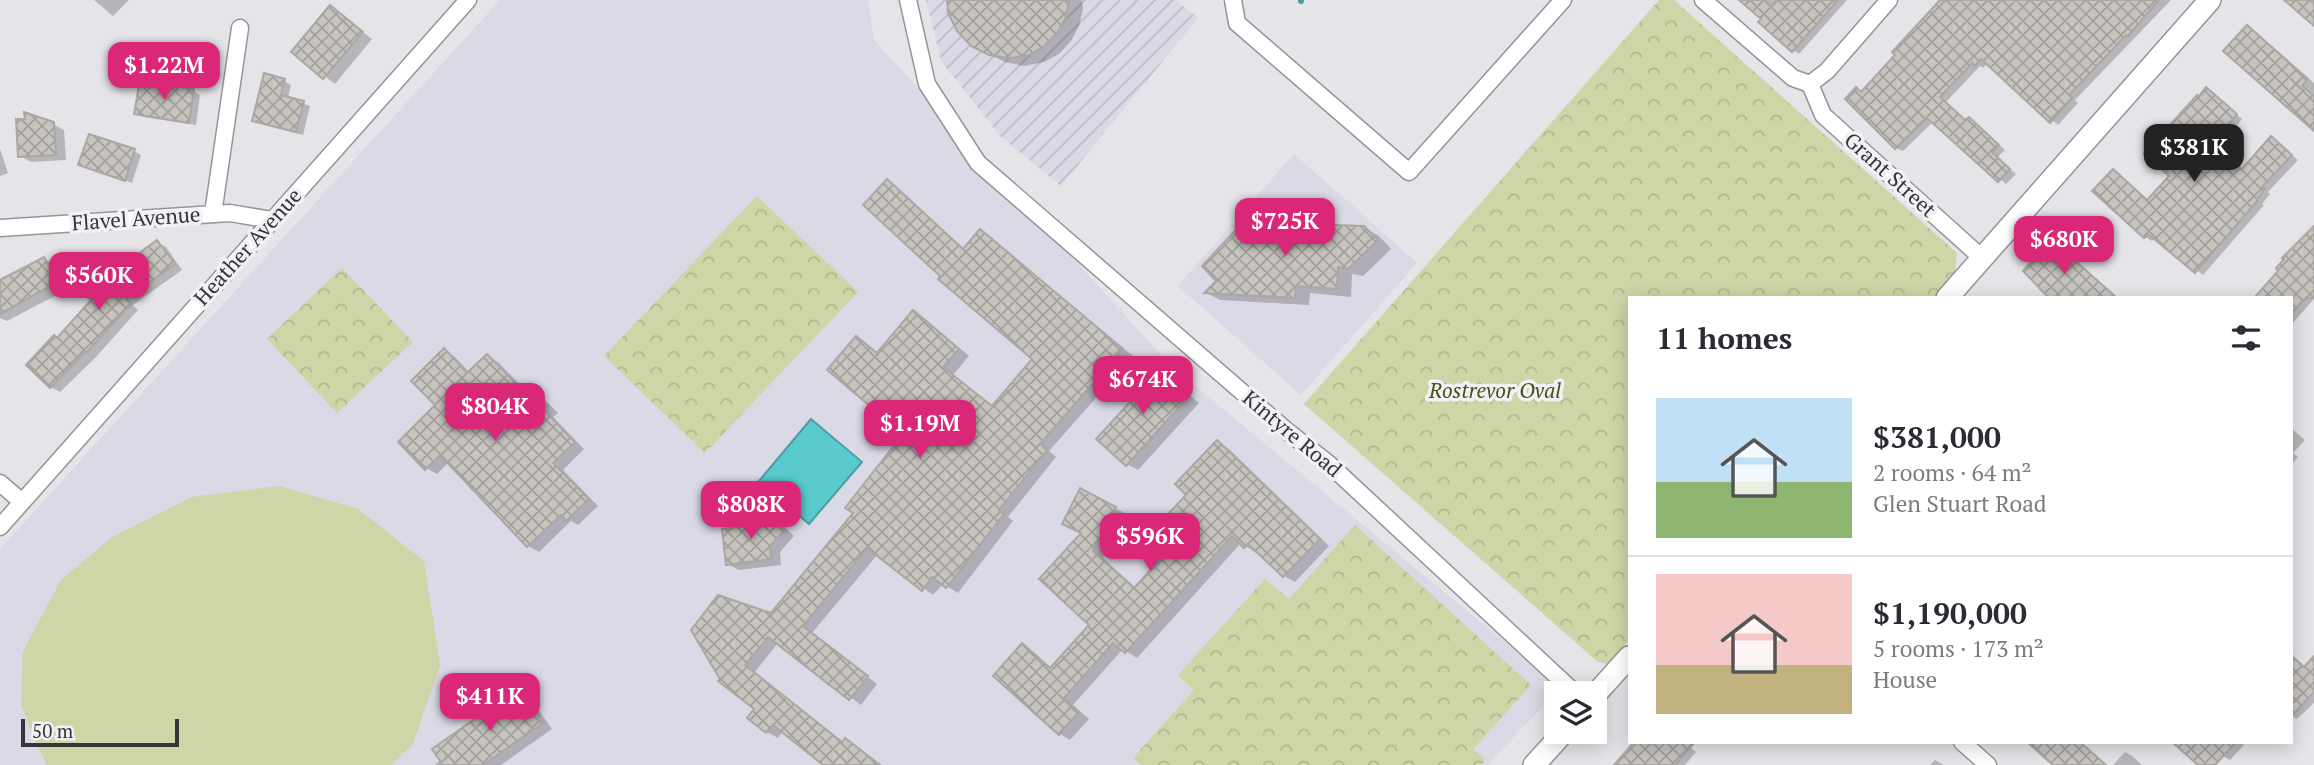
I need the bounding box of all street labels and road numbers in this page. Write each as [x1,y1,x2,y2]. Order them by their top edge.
street label: Grant Street [1839,126,1943,223]
street label: Heather Avenue [187,182,307,311]
street label: Flavel Avenue [71,200,201,236]
street label: Kintyre Road [1237,384,1348,483]

